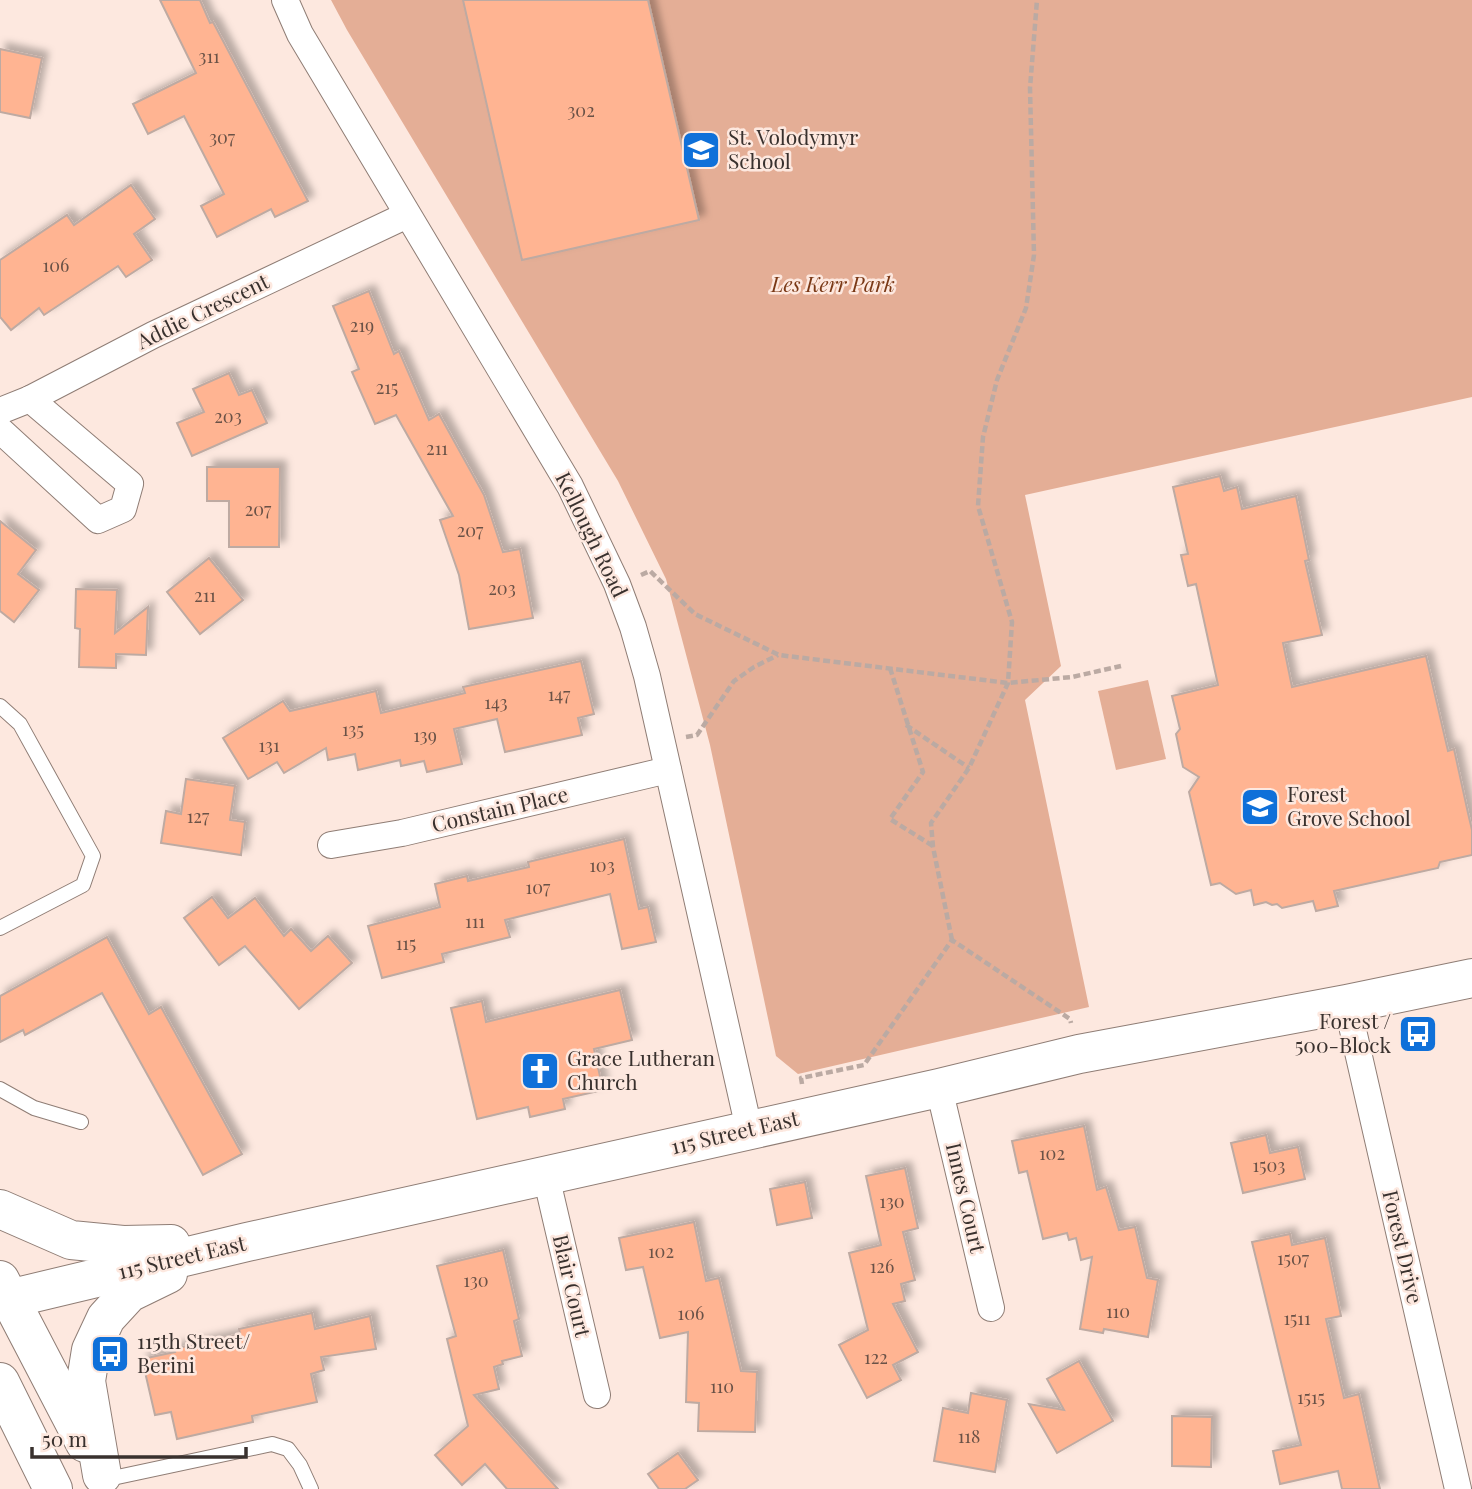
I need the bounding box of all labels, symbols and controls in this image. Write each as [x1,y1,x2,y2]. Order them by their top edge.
house number: 311 [198,44,220,68]
house number: 302 [567,98,595,122]
place label: St. Volodymyr School [728,122,859,174]
house number: 307 [209,125,236,149]
school or university icon: St. Volodymyr School [680,129,722,171]
house number: 106 [43,253,69,277]
street label: Addie Crescent [130,266,273,355]
park label: Les Kerr Park [770,269,895,297]
house number: 219 [350,313,374,337]
house number: 215 [376,375,398,399]
house number: 203 [214,404,242,428]
house number: 211 [426,436,448,460]
street label: Kellough Road [550,467,635,602]
house number: 207 [245,497,272,521]
house number: 207 [457,518,484,542]
house number: 203 [488,576,516,600]
house number: 211 [194,583,216,607]
house number: 147 [548,682,571,706]
house number: 143 [484,690,508,714]
house number: 135 [342,717,364,741]
house number: 139 [413,723,437,747]
house number: 131 [258,733,280,757]
street label: Constain Place [429,779,570,837]
place label: Forest Grove School [1287,779,1411,831]
school or university icon: Forest Grove School [1239,786,1281,828]
house number: 127 [187,804,210,828]
house number: 103 [589,853,615,877]
house number: 107 [526,875,551,899]
house number: 111 [465,909,485,933]
house number: 115 [396,931,416,955]
place label: Forest / 500-Block [1295,1006,1391,1058]
bus stop icon: Forest / 500-Block [1397,1013,1439,1055]
place label: Grace Lutheran Church [567,1043,715,1095]
church icon: Grace Lutheran Church [519,1050,561,1092]
street label: 115 Street East [668,1103,802,1159]
street label: Innes Court [941,1140,993,1256]
house number: 102 [1039,1141,1065,1165]
house number: 1503 [1253,1153,1285,1177]
street label: Forest Drive [1377,1187,1431,1306]
house number: 130 [879,1189,905,1213]
street label: 115 Street East [115,1228,249,1284]
street label: Blair Court [548,1231,598,1340]
house number: 102 [648,1239,674,1263]
house number: 1507 [1277,1246,1310,1270]
house number: 126 [870,1254,894,1278]
house number: 130 [463,1268,489,1292]
house number: 110 [1106,1299,1130,1323]
house number: 106 [678,1301,704,1325]
house number: 1511 [1283,1306,1311,1330]
place label: 115th Street/ Berini [137,1326,250,1378]
bus stop icon: 115th Street/ Berini [89,1333,131,1375]
house number: 122 [864,1345,888,1369]
house number: 110 [710,1374,734,1398]
house number: 1515 [1297,1385,1325,1409]
scale bar [32,1416,245,1460]
text: 50 m [42,1424,88,1452]
house number: 118 [958,1424,980,1448]

